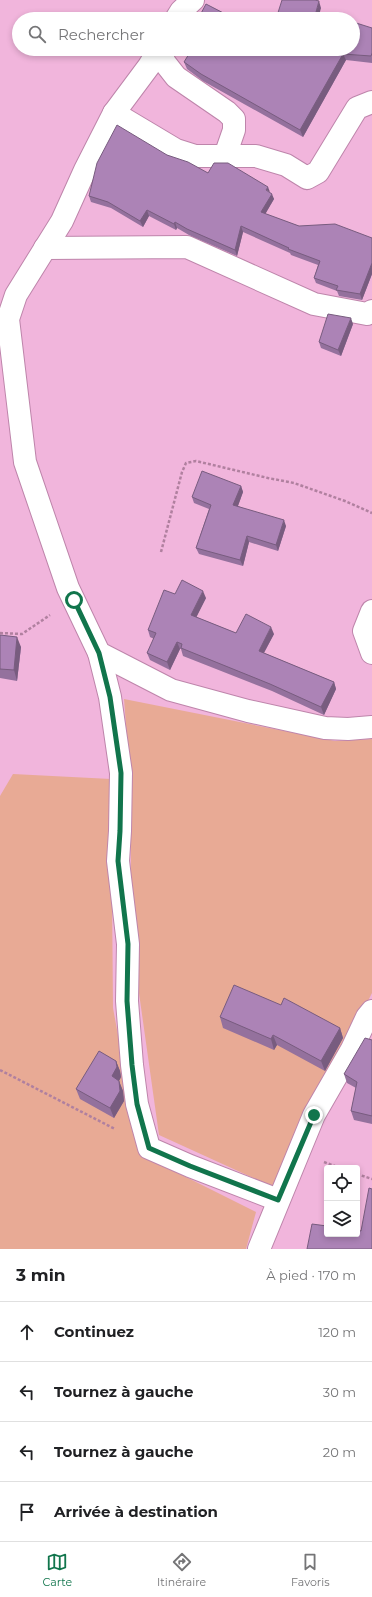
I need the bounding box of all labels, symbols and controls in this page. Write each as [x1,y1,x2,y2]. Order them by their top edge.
search box [12,12,360,56]
icon: search [26,23,48,45]
text: Rechercher [58,25,145,44]
route start [65,591,83,609]
route end [305,1106,323,1124]
map controls [324,1165,360,1237]
button: locate [324,1165,360,1201]
button: layers [324,1201,360,1237]
text: 3 min [16,1265,66,1285]
text: À pied · 170 m [266,1267,356,1283]
icon: ahead [16,1321,38,1343]
text: Continuez [54,1322,134,1341]
text: 120 m [318,1324,356,1340]
icon: left [16,1381,38,1403]
text: Tournez à gauche [54,1382,193,1401]
text: 30 m [323,1384,356,1400]
icon: left [16,1441,38,1463]
text: Tournez à gauche [54,1442,193,1461]
text: 20 m [323,1444,356,1460]
icon: arrive [16,1501,38,1523]
text: Arrivée à destination [54,1502,218,1521]
tab: Carte [42,1551,72,1589]
tab: Itinéraire [157,1551,206,1589]
tab: Favoris [291,1551,330,1589]

